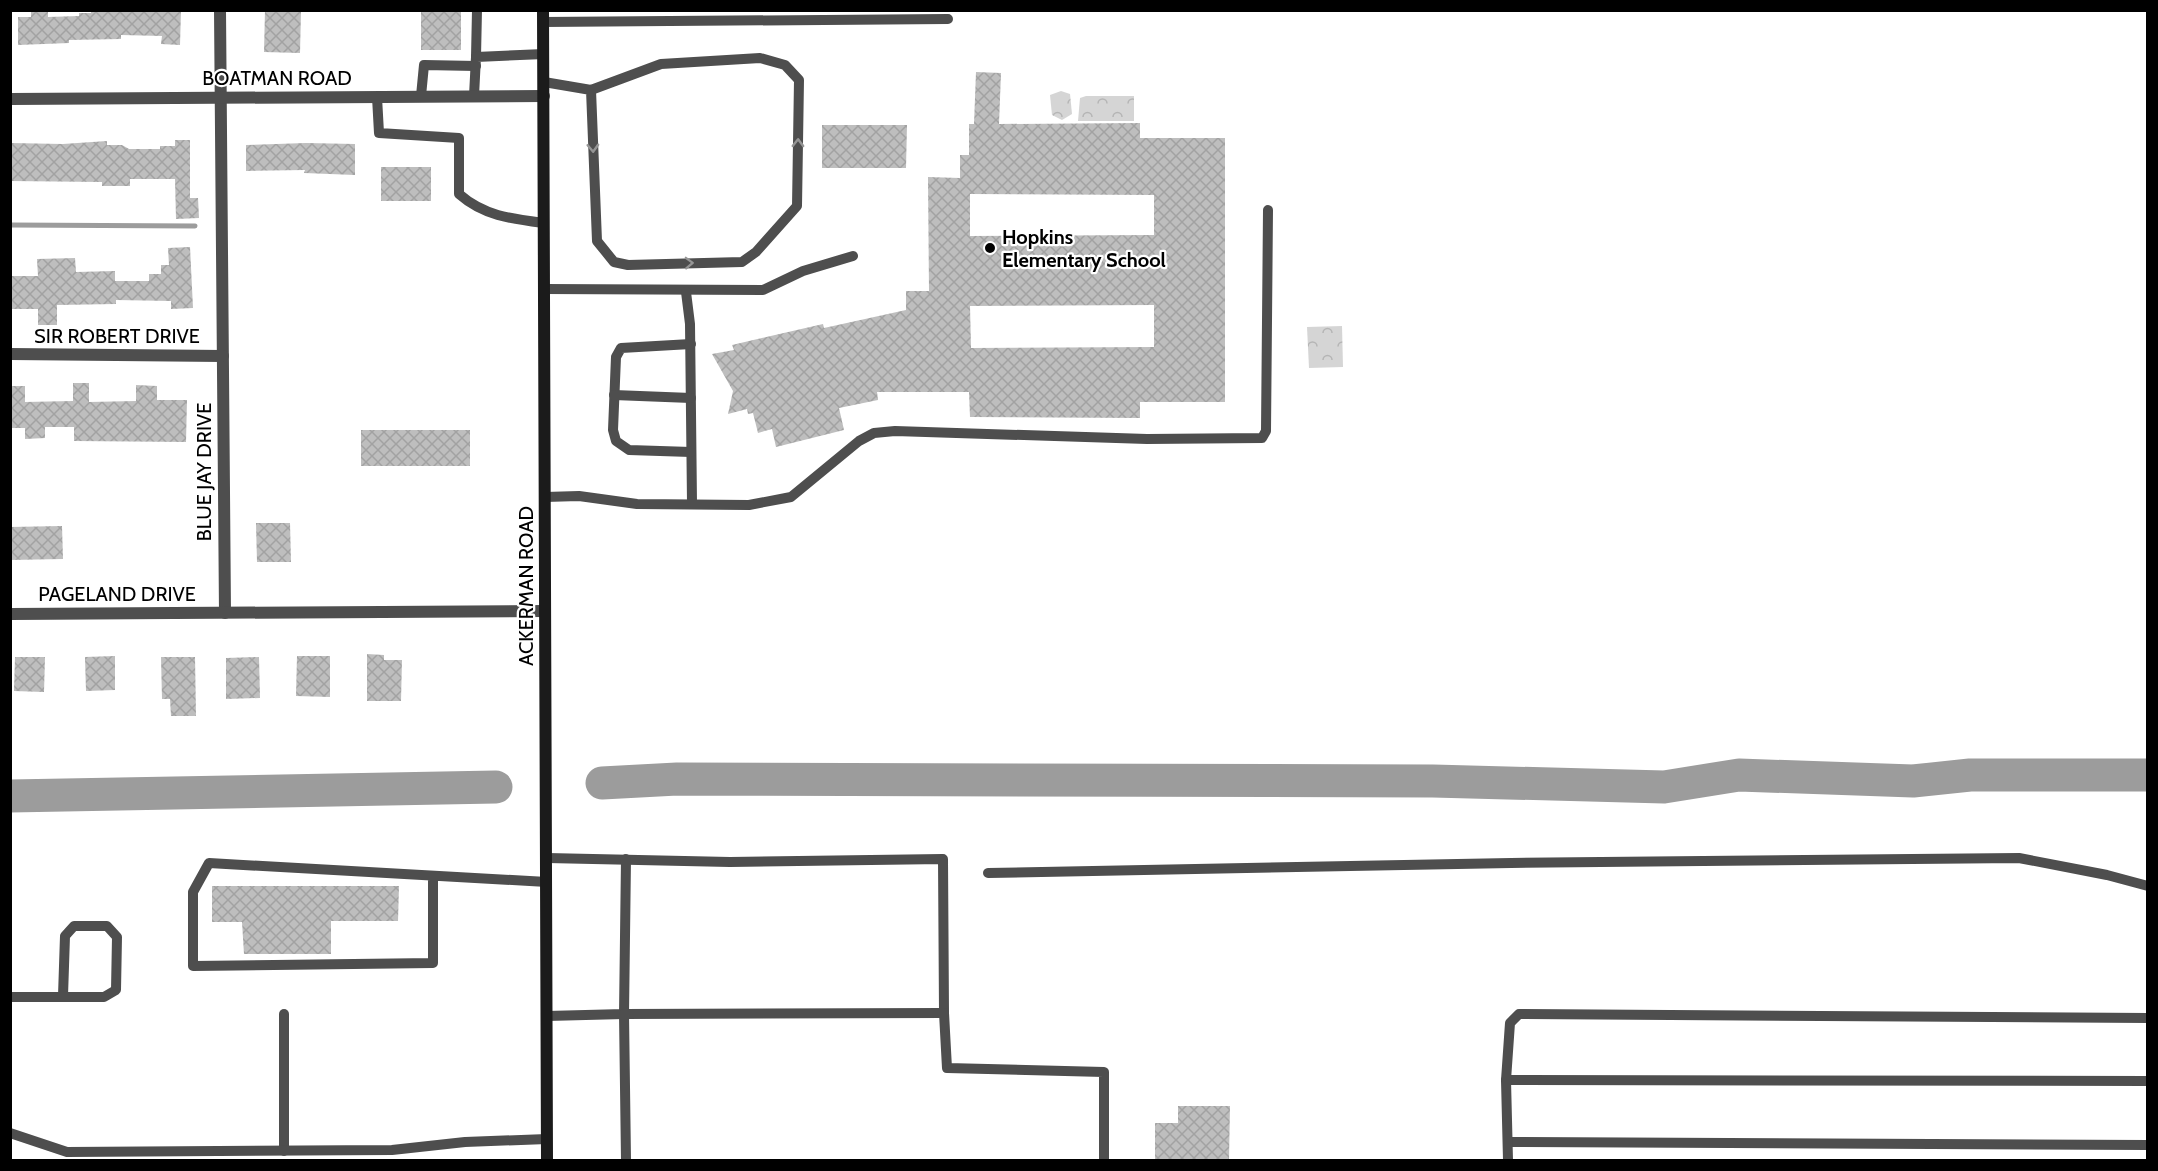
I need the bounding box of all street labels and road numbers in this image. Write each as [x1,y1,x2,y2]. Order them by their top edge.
street label: BOATMAN ROAD [202,66,352,90]
street label: SIR ROBERT DRIVE [34,324,200,348]
street label: BLUE JAY DRIVE [192,403,216,541]
street label: ACKERMAN ROAD [514,506,538,666]
street label: PAGELAND DRIVE [38,582,196,606]

